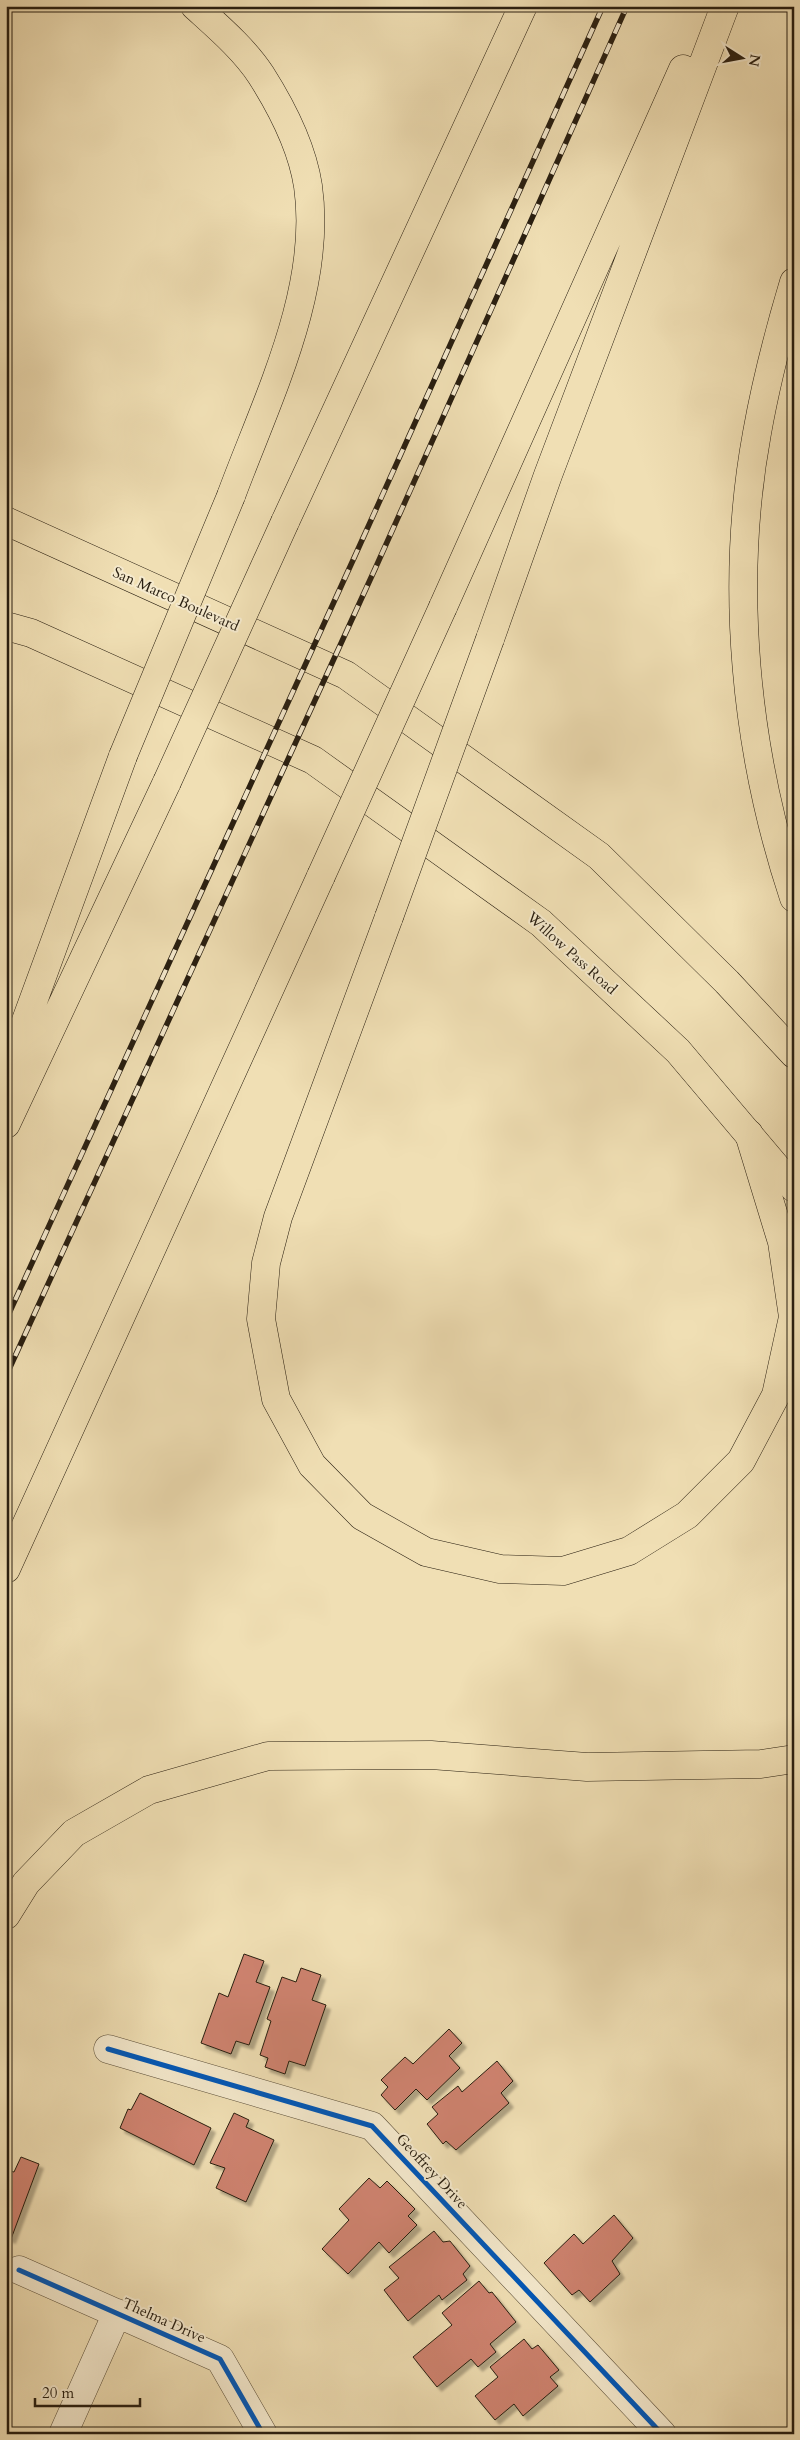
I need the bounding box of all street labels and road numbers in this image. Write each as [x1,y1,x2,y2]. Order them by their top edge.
street label: San Marco Boulevard [110,562,242,636]
street label: Willow Pass Road [522,906,621,999]
street label: Geoffrey Drive [392,2129,472,2213]
street label: Thelma Drive [119,2293,209,2347]

